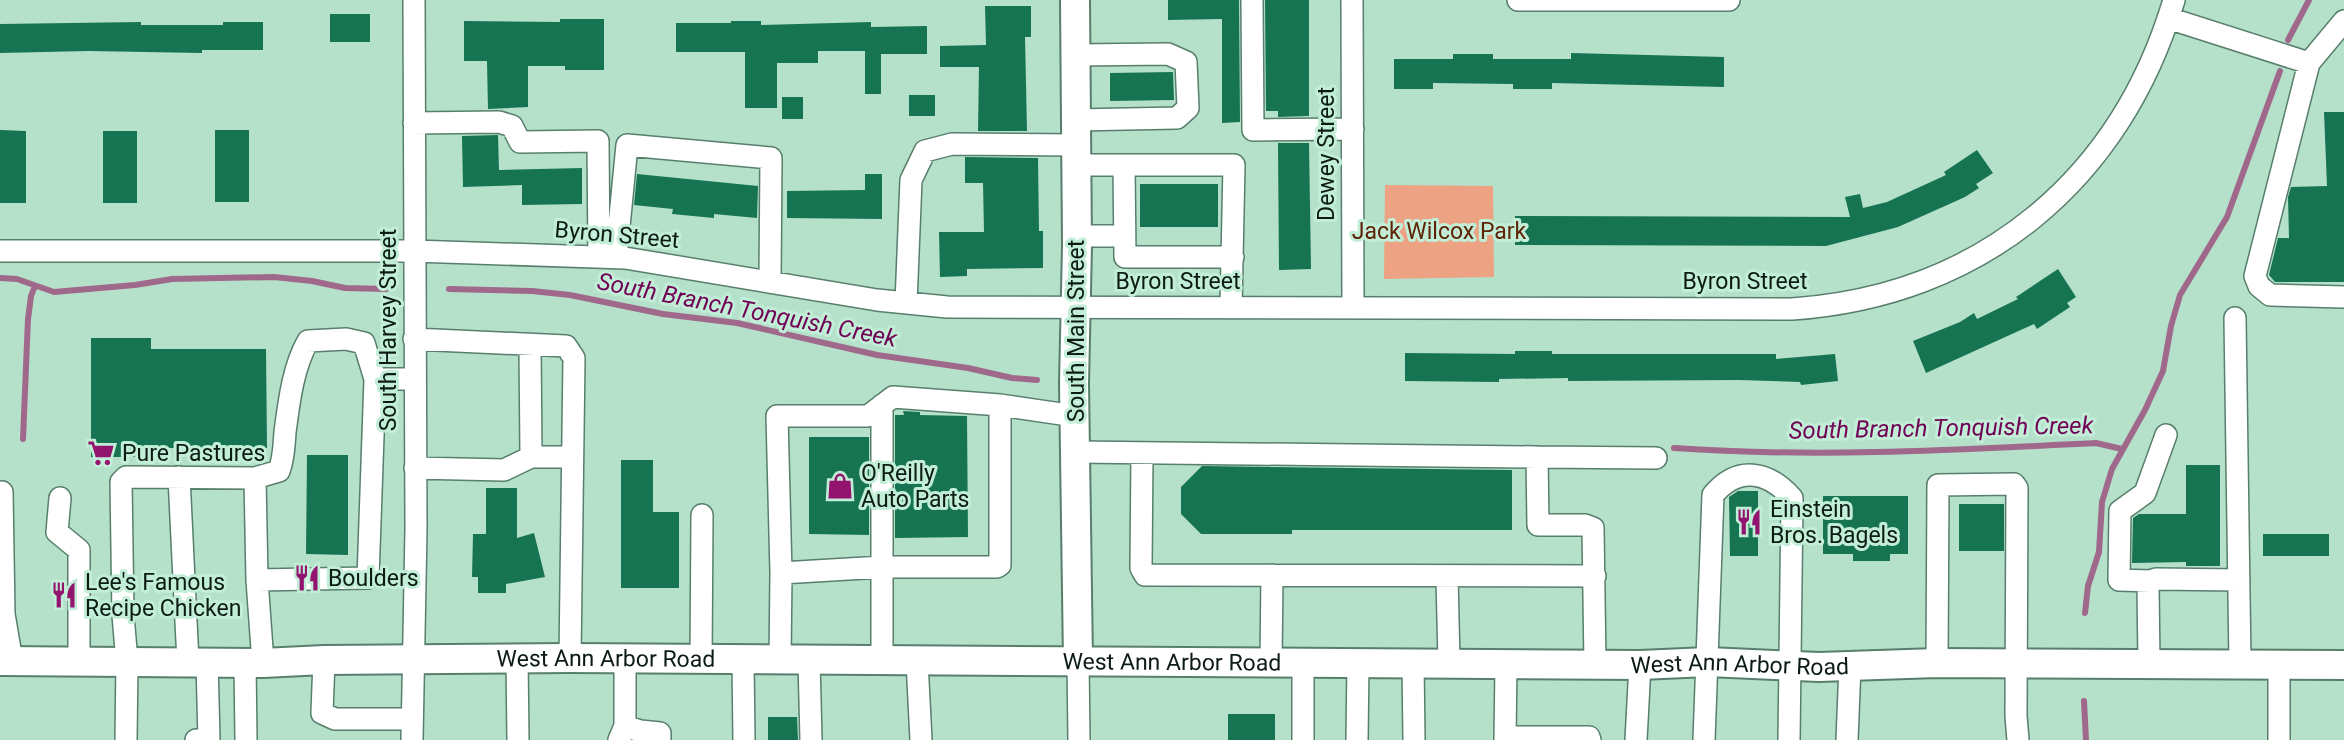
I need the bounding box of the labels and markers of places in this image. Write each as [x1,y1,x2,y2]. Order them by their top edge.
supermarket icon: Pure Pastures [86,438,116,468]
place label: Pure Pastures [122,440,265,467]
place label: O'Reilly Auto Parts [861,460,969,513]
shop icon: O'Reilly Auto Parts [825,471,855,501]
place label: Einstein Bros. Bagels [1770,496,1898,549]
restaurant icon: Einstein Bros. Bagels [1734,507,1764,537]
restaurant icon: Boulders [292,563,322,593]
place label: Boulders [328,565,419,592]
place label: Lee's Famous Recipe Chicken [85,569,241,622]
restaurant icon: Lee's Famous Recipe Chicken [49,580,79,610]

